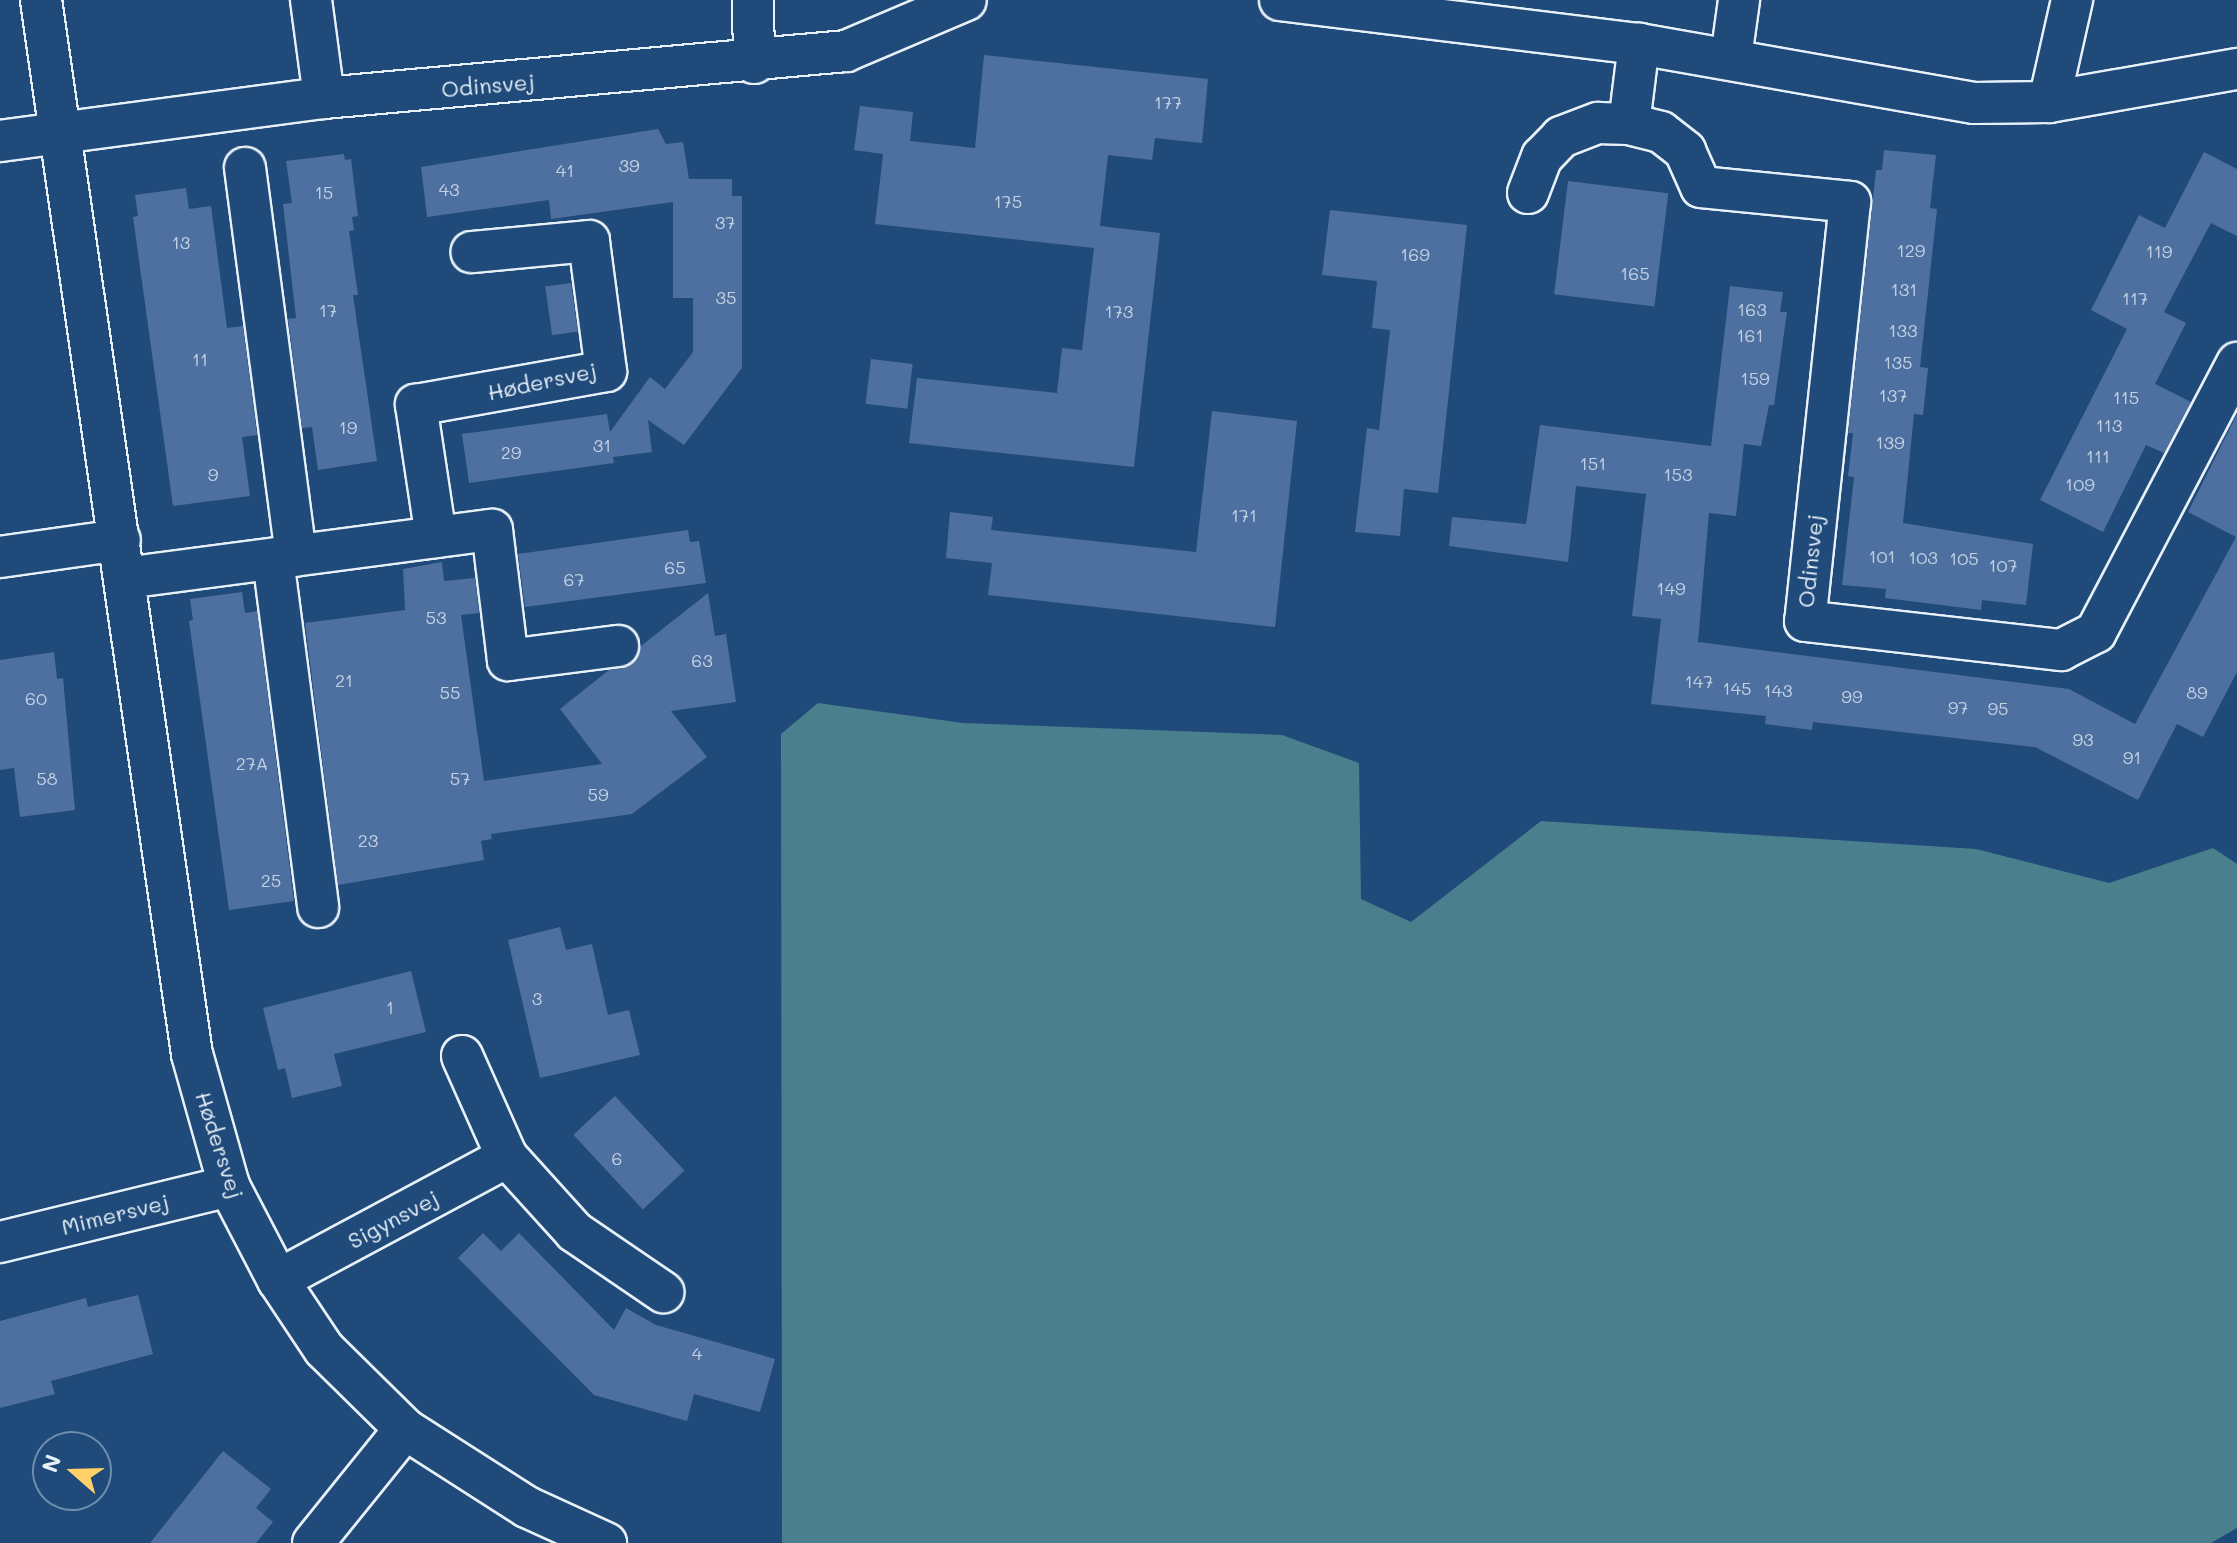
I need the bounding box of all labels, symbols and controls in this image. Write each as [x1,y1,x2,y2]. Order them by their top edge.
street label: Odinsvej [440,68,536,102]
house number: 177 [1154,91,1182,113]
house number: 39 [618,154,640,176]
house number: 41 [556,159,574,181]
house number: 43 [438,178,460,200]
house number: 15 [315,181,333,203]
house number: 175 [994,190,1022,212]
house number: 37 [715,211,735,233]
house number: 13 [172,231,190,253]
house number: 129 [1897,239,1925,261]
house number: 119 [2146,240,2172,262]
house number: 169 [1400,243,1430,265]
house number: 165 [1620,262,1650,284]
house number: 131 [1891,278,1917,300]
house number: 35 [715,286,737,308]
house number: 117 [2122,287,2148,309]
house number: 163 [1737,298,1767,320]
house number: 17 [319,299,337,321]
house number: 173 [1105,300,1133,322]
house number: 133 [1888,319,1918,341]
house number: 161 [1737,324,1763,346]
house number: 11 [192,348,208,370]
house number: 135 [1883,351,1913,373]
street label: Hødersvej [485,357,599,405]
house number: 159 [1740,367,1770,389]
house number: 137 [1879,384,1907,406]
house number: 115 [2113,386,2139,408]
house number: 113 [2096,414,2122,436]
house number: 19 [339,416,357,438]
house number: 139 [1875,431,1905,453]
house number: 31 [593,434,611,456]
house number: 29 [501,441,521,463]
house number: 111 [2086,445,2110,467]
house number: 151 [1580,452,1606,474]
house number: 9 [208,463,218,485]
house number: 153 [1663,463,1693,485]
house number: 109 [2065,473,2095,495]
house number: 171 [1231,504,1257,526]
street label: Odinsvej [1792,513,1828,609]
house number: 101 [1868,545,1896,567]
house number: 103 [1908,546,1938,568]
house number: 105 [1949,547,1979,569]
house number: 107 [1988,554,2018,576]
house number: 65 [664,556,686,578]
house number: 67 [564,568,584,590]
house number: 149 [1656,577,1686,599]
house number: 53 [425,606,447,628]
house number: 63 [691,649,713,671]
house number: 21 [335,669,353,691]
house number: 147 [1685,670,1713,692]
house number: 145 [1722,677,1752,699]
house number: 143 [1763,679,1793,701]
house number: 55 [440,681,460,703]
house number: 89 [2186,681,2208,703]
house number: 99 [1841,685,1863,707]
house number: 60 [25,687,47,709]
house number: 97 [1948,696,1968,718]
house number: 95 [1987,697,2009,719]
house number: 93 [2072,728,2094,750]
house number: 91 [2123,746,2141,768]
house number: 27A [236,752,268,774]
house number: 58 [36,767,58,789]
house number: 57 [450,767,470,789]
house number: 59 [587,783,609,805]
house number: 23 [358,829,378,851]
house number: 25 [261,869,281,891]
house number: 3 [532,987,542,1009]
house number: 1 [386,996,394,1018]
street label: Hødersvej [190,1088,250,1202]
house number: 6 [612,1147,622,1169]
street label: Sigynsvej [343,1184,443,1254]
street label: Mimersvej [59,1188,171,1240]
house number: 4 [692,1342,702,1364]
north arrow [32,1431,112,1511]
text: N [34,1451,67,1476]

